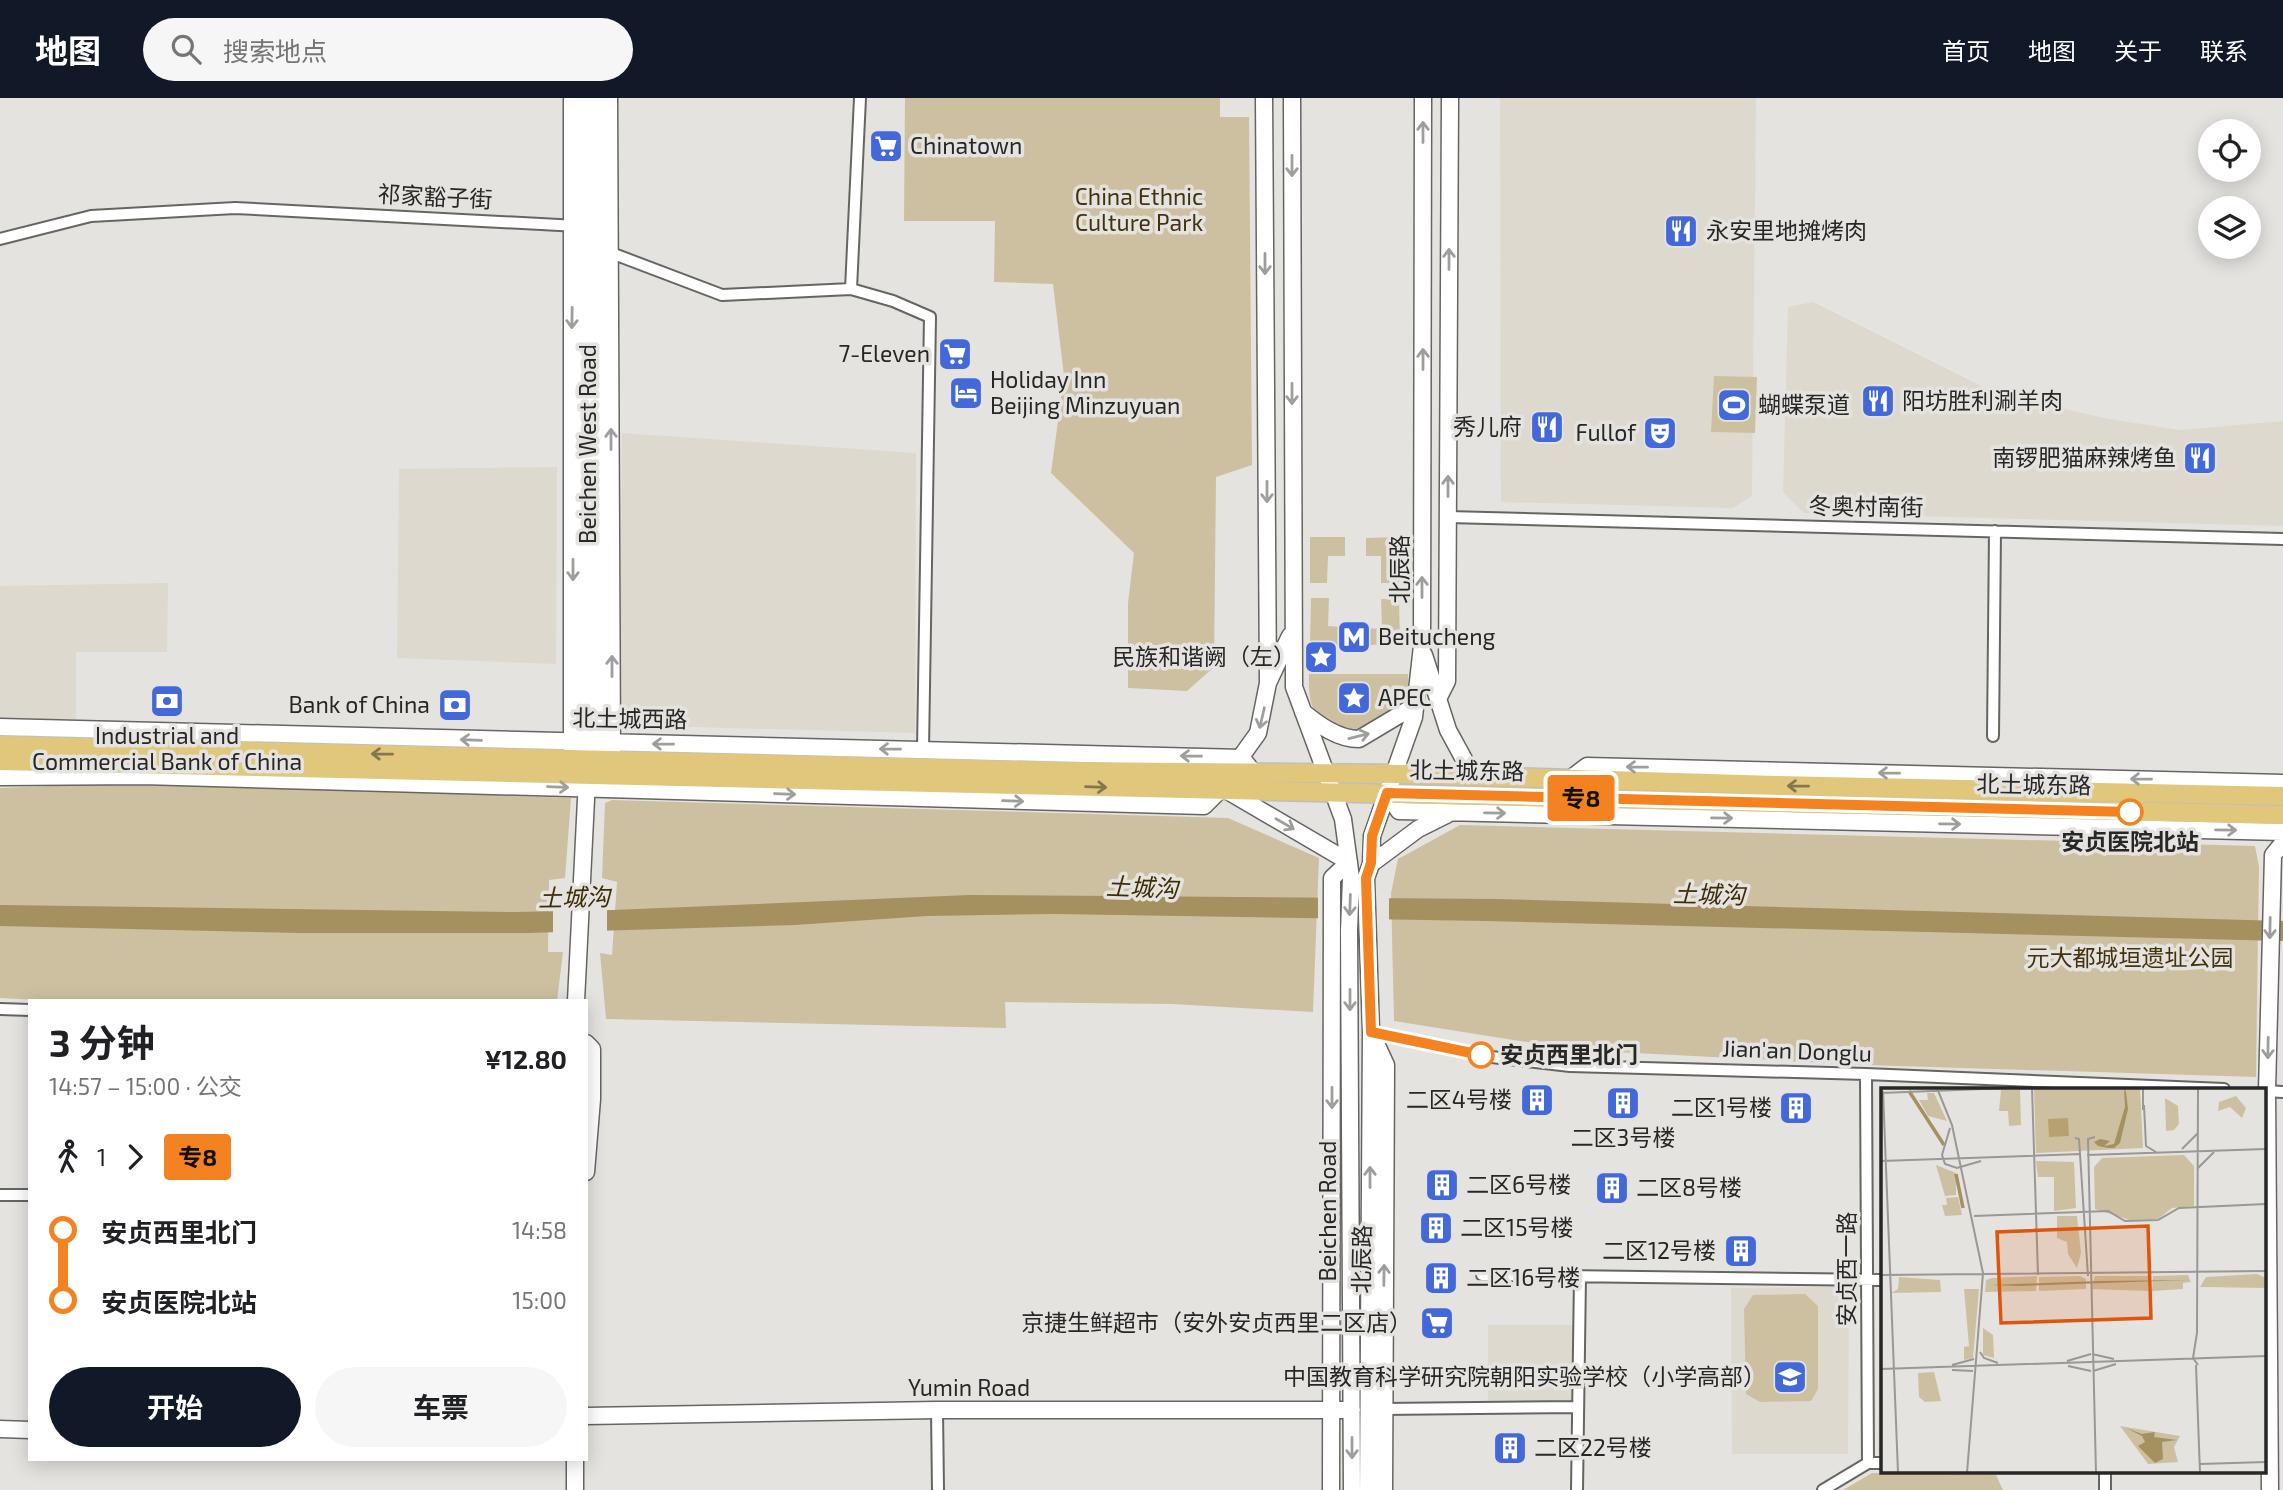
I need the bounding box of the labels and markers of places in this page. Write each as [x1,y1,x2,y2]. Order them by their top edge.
supermarket icon: Chinatown [867,127,905,165]
place label: Chinatown [910,131,1022,159]
restaurant icon: 永安里地摊烤肉 [1662,212,1700,250]
place label: 永安里地摊烤肉 [1706,216,1867,244]
supermarket icon: 7-Eleven [936,335,974,373]
place label: 7-Eleven [839,339,930,367]
place label: Holiday Inn Beijing Minzuyuan [990,365,1180,419]
hotel icon: Holiday Inn Beijing Minzuyuan [947,374,985,412]
restaurant icon: 阳坊胜利涮羊肉 [1859,382,1897,420]
sports icon: 蝴蝶泵道 [1715,386,1753,424]
place label: 阳坊胜利涮羊肉 [1902,386,2063,414]
place label: 蝴蝶泵道 [1758,390,1850,418]
restaurant icon: 秀儿府 [1528,408,1566,446]
place label: 秀儿府 [1453,412,1522,440]
theatre icon: Fullof [1641,414,1679,452]
place label: Fullof [1575,418,1637,446]
restaurant icon: 南锣肥猫麻辣烤鱼 [2181,439,2219,477]
place label: 南锣肥猫麻辣烤鱼 [1992,443,2176,471]
metro station icon: Beitucheng [1335,618,1373,656]
place label: Beitucheng [1378,622,1496,650]
place icon: 民族和谐阙（左） [1302,638,1340,676]
place label: 民族和谐阙（左） [1112,642,1296,670]
place icon: APEC [1335,679,1373,717]
bank icon: Industrial and Commercial Bank of China [148,682,186,720]
place label: APEC [1378,683,1432,711]
bank icon: Bank of China [436,686,474,724]
place label: Bank of China [289,690,430,718]
place label: Industrial and Commercial Bank of China [32,721,302,775]
marker: 安贞医院北站 [2117,799,2143,825]
place label: 安贞医院北站 [2061,827,2199,855]
place label: 安贞西里北门 [1500,1040,1638,1068]
marker: 安贞西里北门 [1468,1042,1494,1068]
building icon: 二区4号楼 [1518,1081,1556,1119]
building icon: 二区3号楼 [1604,1084,1642,1122]
place label: 二区4号楼 [1406,1085,1512,1113]
building icon: 二区1号楼 [1777,1089,1815,1127]
place label: 二区1号楼 [1671,1093,1772,1121]
place label: 二区3号楼 [1571,1123,1675,1151]
building icon: 二区6号楼 [1423,1166,1461,1204]
building icon: 二区8号楼 [1593,1169,1631,1207]
place label: 二区6号楼 [1466,1170,1571,1198]
place label: 二区8号楼 [1636,1173,1742,1201]
building icon: 二区15号楼 [1417,1209,1455,1247]
place label: 二区15号楼 [1460,1213,1573,1241]
building icon: 二区12号楼 [1722,1232,1760,1270]
place label: 二区12号楼 [1602,1236,1716,1264]
building icon: 二区16号楼 [1422,1259,1460,1297]
place label: 二区16号楼 [1466,1263,1580,1291]
supermarket icon: 京捷生鲜超市（安外安贞西里二区店） [1418,1304,1456,1342]
place label: 京捷生鲜超市（安外安贞西里二区店） [1021,1308,1412,1336]
school or university icon: 中国教育科学研究院朝阳实验学校（小学高部） [1771,1358,1809,1396]
place label: 中国教育科学研究院朝阳实验学校（小学高部） [1283,1362,1766,1390]
building icon: 二区22号楼 [1491,1429,1529,1467]
place label: 二区22号楼 [1534,1433,1652,1461]

